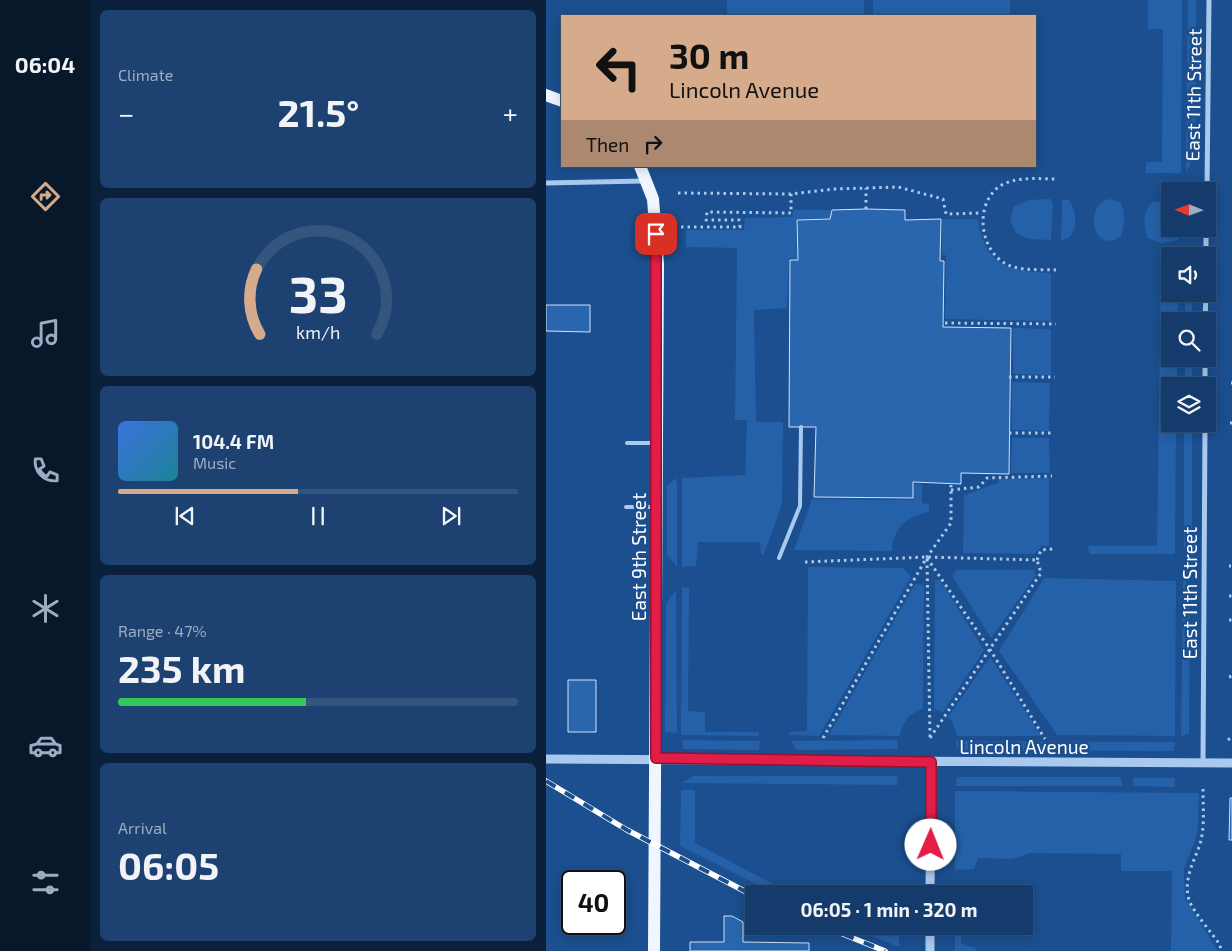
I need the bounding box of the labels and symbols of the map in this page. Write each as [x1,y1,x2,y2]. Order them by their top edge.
street label: East 11th Street [1180,28,1206,162]
north arrow [1161,182,1216,238]
pin [635,213,677,255]
street label: East 9th Street [627,493,650,621]
street label: East 11th Street [1178,527,1201,659]
street label: Lincoln Avenue [959,735,1089,758]
position arrow [904,818,956,870]
speed limit sign: 40 [561,870,626,935]

